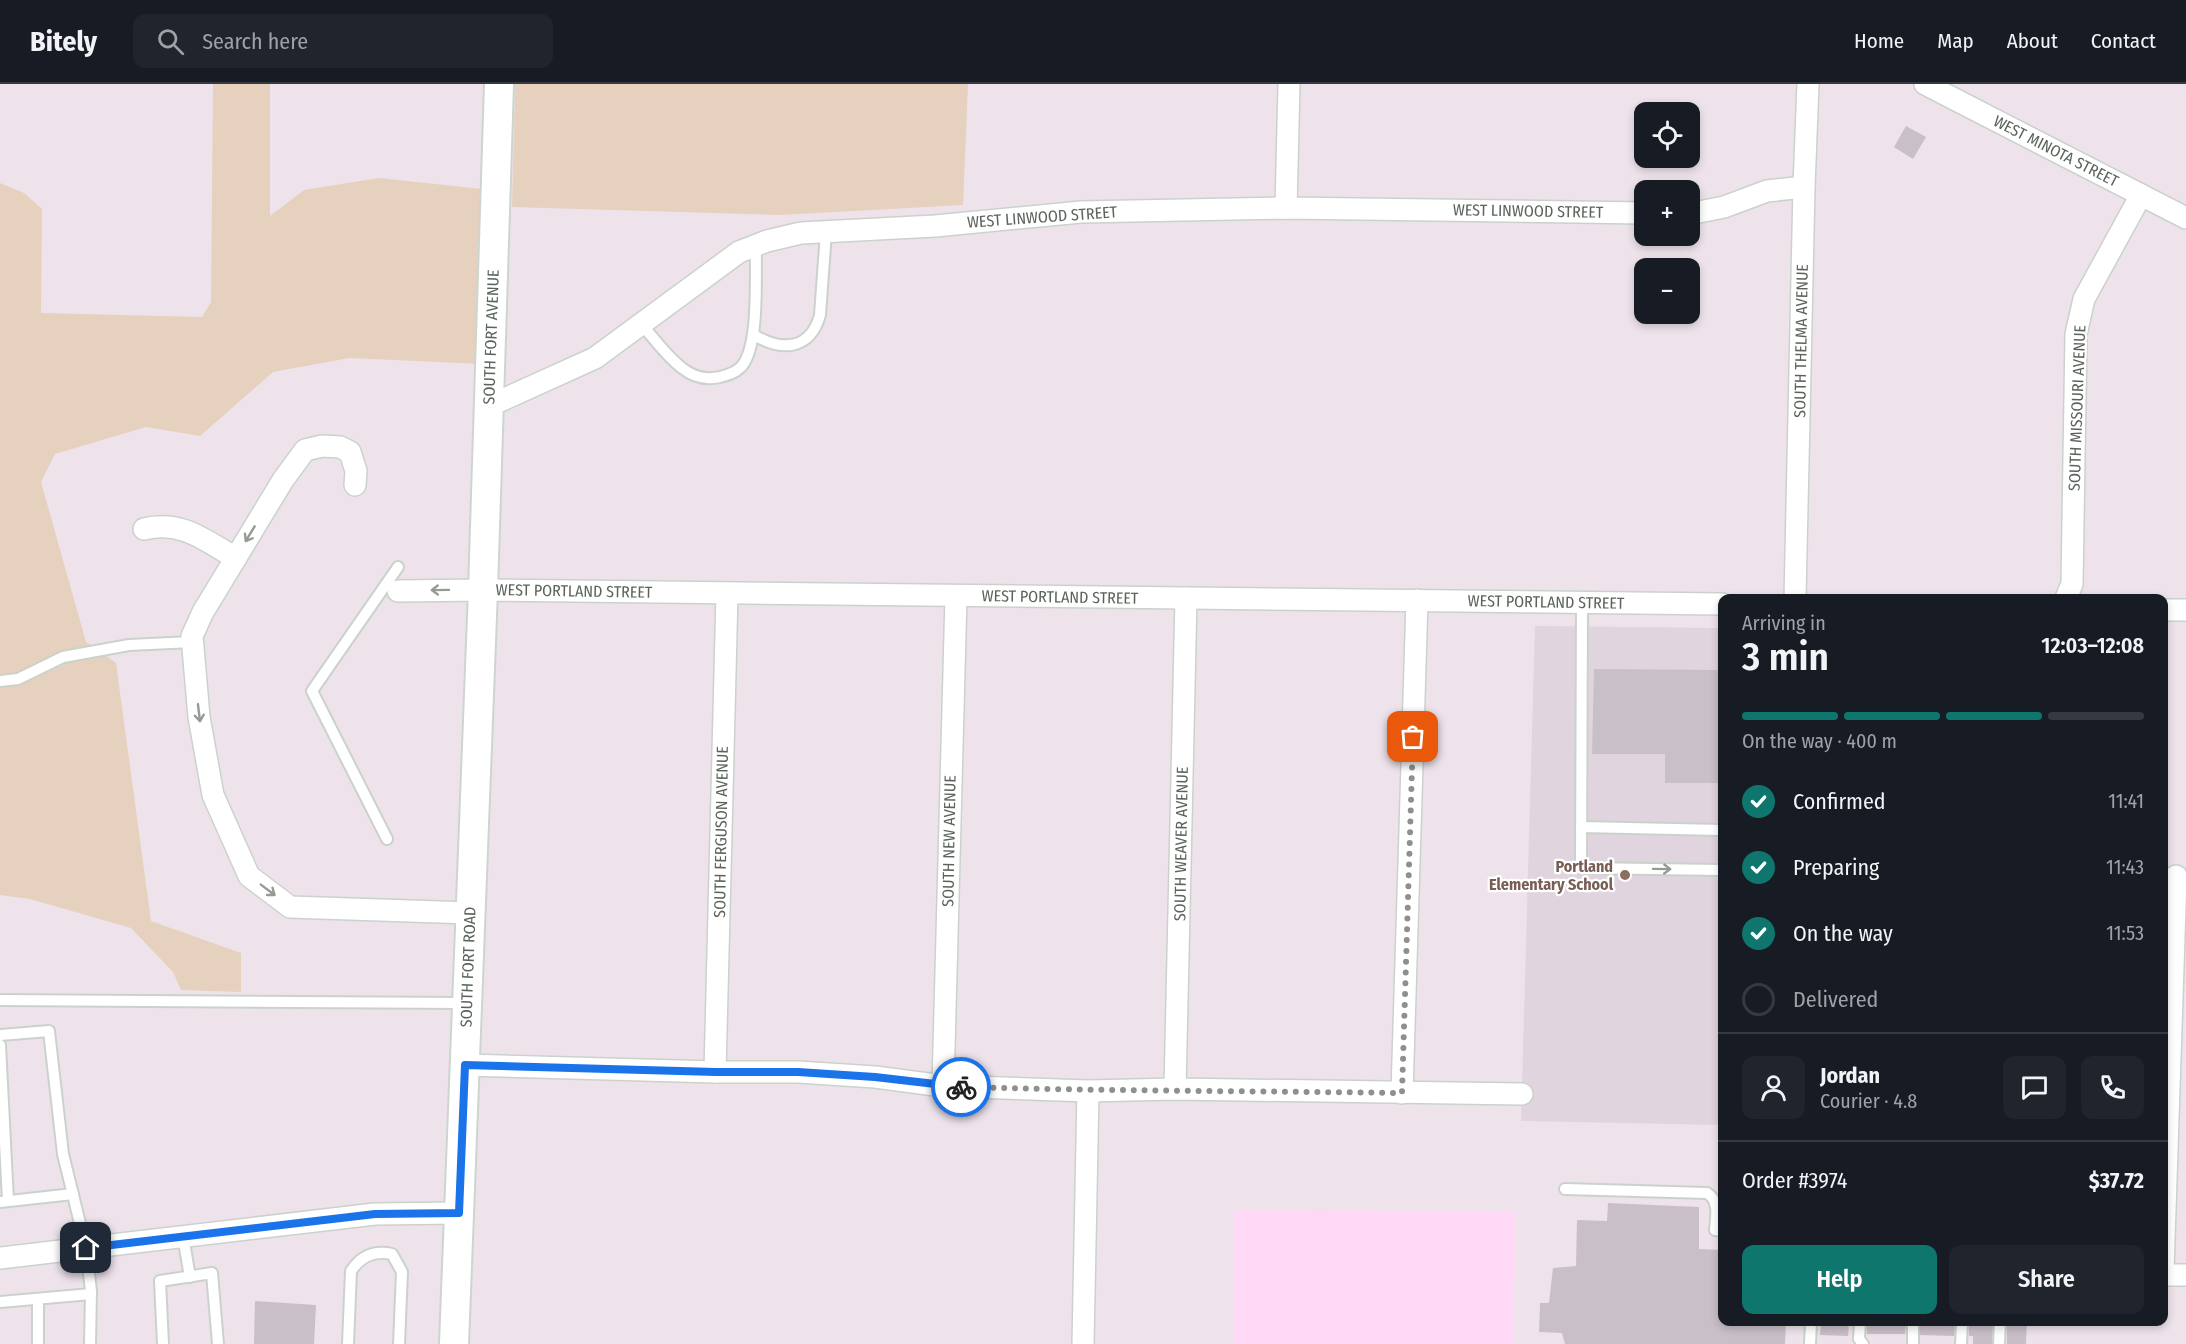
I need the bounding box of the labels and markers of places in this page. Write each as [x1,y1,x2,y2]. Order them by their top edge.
pin [1387,711,1438,762]
place label: Portland Elementary School [1489,857,1614,894]
marker: Portland Elementary School [1618,868,1632,882]
pin [60,1222,111,1273]

